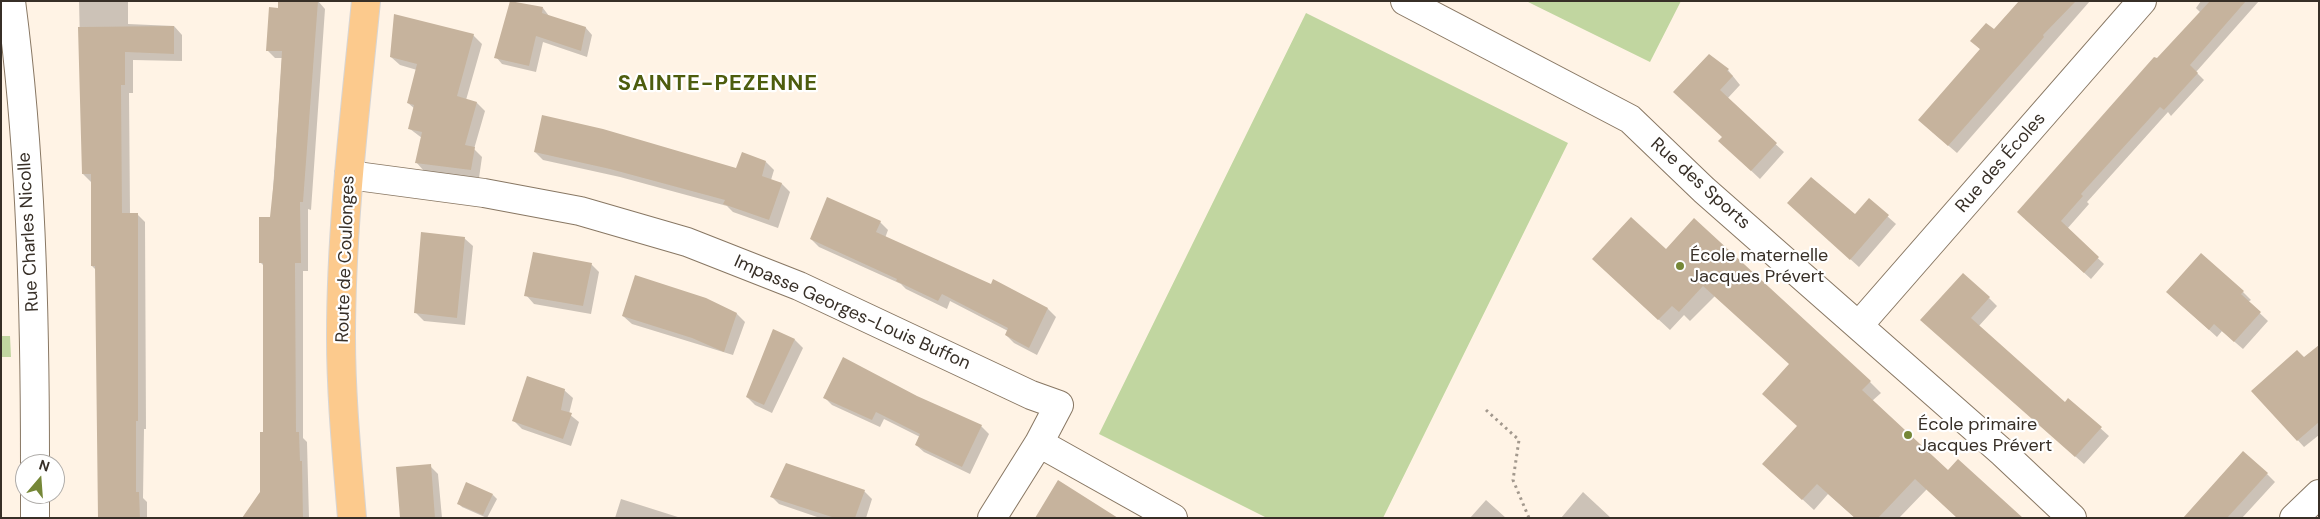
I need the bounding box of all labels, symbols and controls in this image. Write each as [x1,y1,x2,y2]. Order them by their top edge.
district label: SAINTE-PEZENNE [616,71,820,97]
street label: Rue des Écoles [1952,108,2050,218]
street label: Rue des Sports [1646,134,1754,234]
street label: Rue Charles Nicolle [14,152,44,312]
street label: Route de Coulonges [332,175,360,343]
place label: École maternelle Jacques Prévert [1690,245,1828,288]
street label: Impasse Georges-Louis Buffon [731,251,973,375]
marker: École maternelle Jacques Prévert [1674,260,1686,272]
place label: École primaire Jacques Prévert [1918,414,2052,456]
marker: École primaire Jacques Prévert [1902,429,1914,441]
north arrow [15,454,65,504]
text: N [37,456,52,476]

